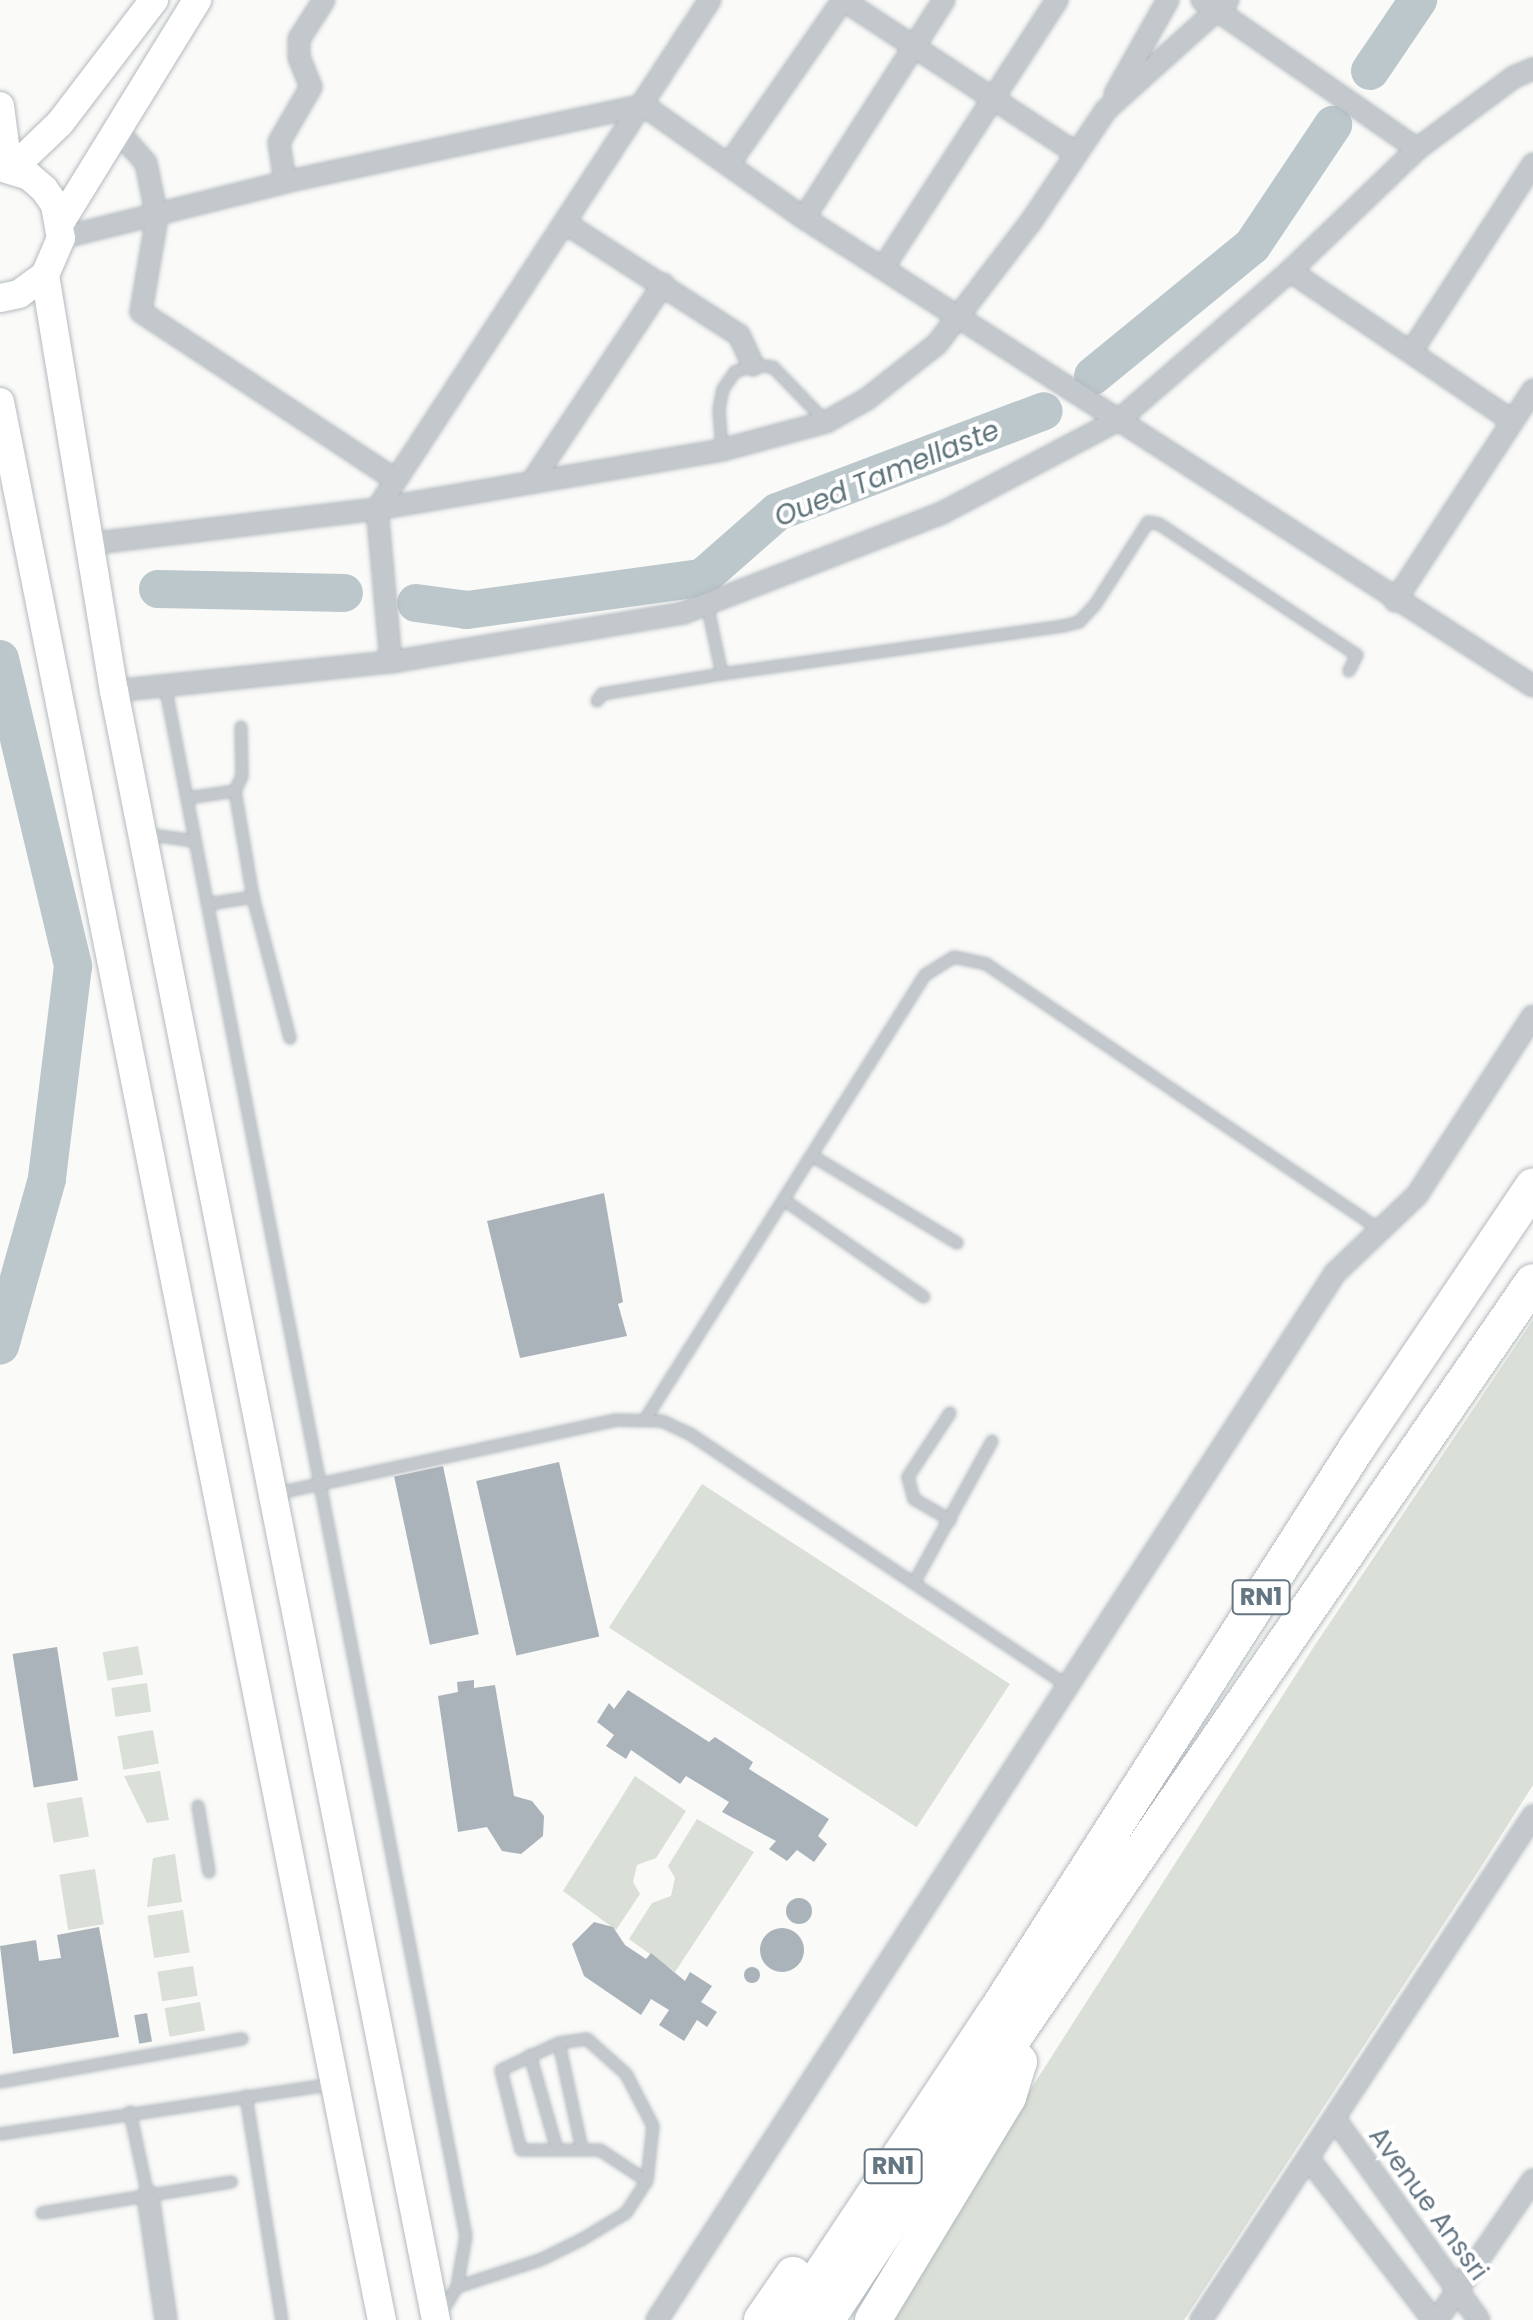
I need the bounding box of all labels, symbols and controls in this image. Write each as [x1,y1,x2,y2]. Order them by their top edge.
water label: Oued Tamellaste [770,414,1004,534]
road number: RN1 [1231,1577,1291,1617]
street label: Avenue Anssri [1362,2121,1494,2287]
road number: RN1 [863,2146,923,2186]

